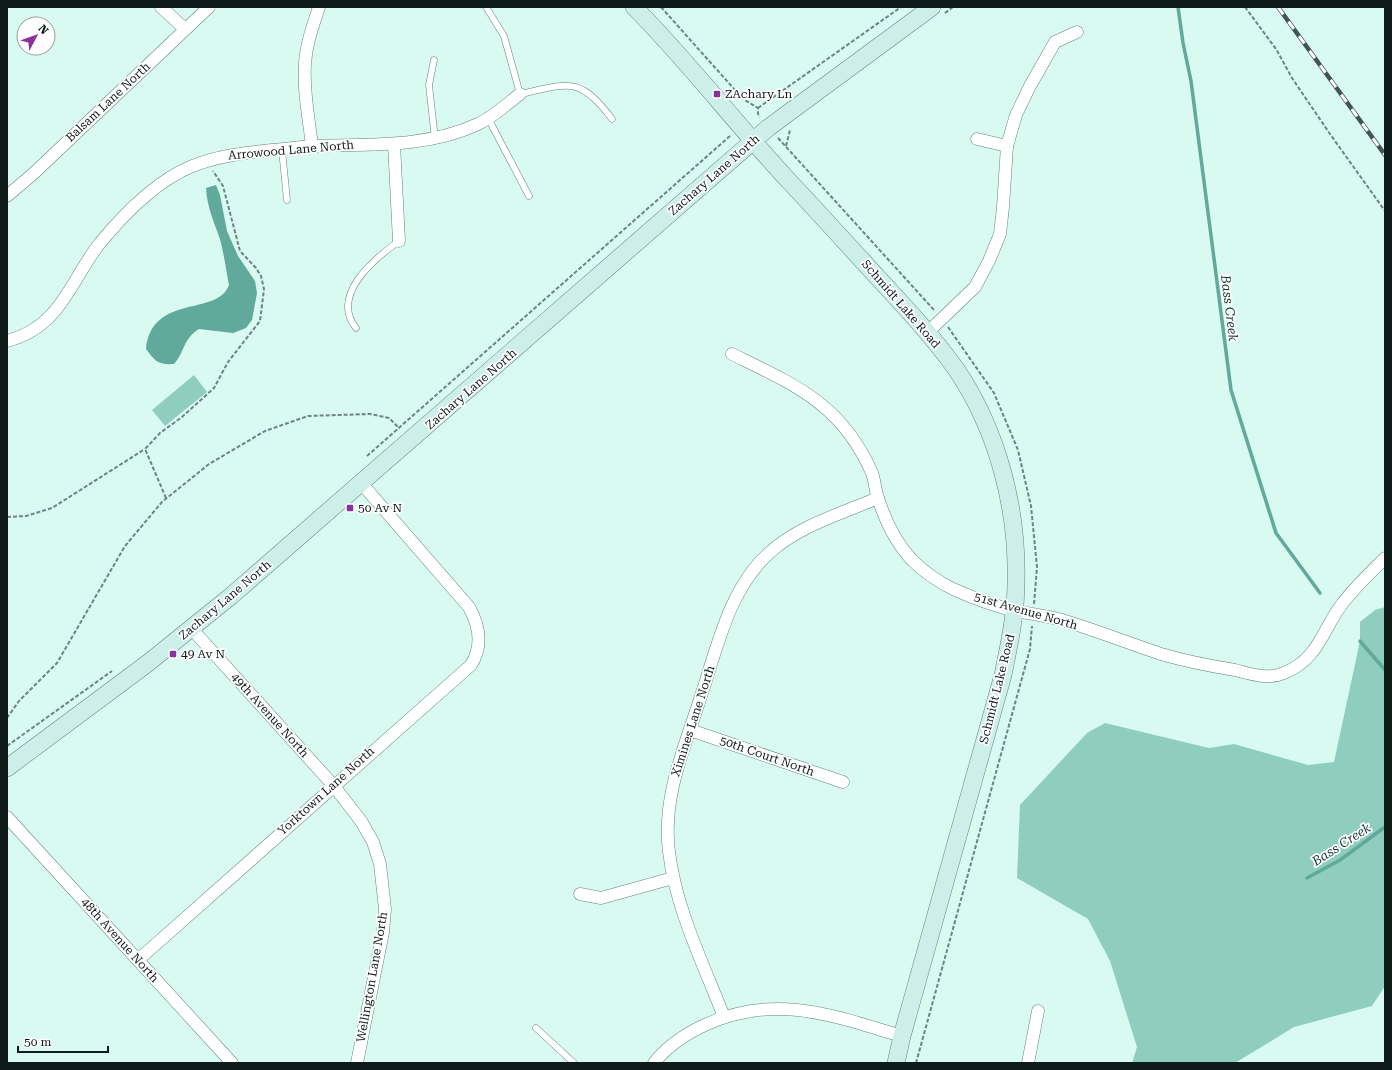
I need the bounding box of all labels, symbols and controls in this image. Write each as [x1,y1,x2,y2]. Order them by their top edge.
north arrow [16,16,56,56]
text: N [35,22,51,38]
street label: Balsam Lane North [63,59,153,145]
place label: ZAchary Ln [725,87,793,101]
marker: ZAchary Ln [712,89,722,99]
street label: Zachary Lane North [666,132,762,218]
street label: Arrowood Lane North [228,138,355,162]
street label: Schmidt Lake Road [859,257,943,351]
water label: Bass Creek [1218,273,1241,343]
street label: Zachary Lane North [423,346,519,432]
place label: 50 Av N [358,501,402,515]
marker: 50 Av N [345,503,355,513]
street label: Zachary Lane North [176,557,274,643]
street label: 51st Avenue North [973,590,1080,633]
street label: Schmidt Lake Road [977,632,1017,745]
place label: 49 Av N [181,647,225,661]
marker: 49 Av N [168,649,178,659]
street label: Ximines Lane North [668,663,718,778]
street label: 49th Avenue North [228,670,312,760]
street label: 50th Court North [718,733,816,779]
street label: Yorktown Lane North [275,744,377,838]
water label: Bass Creek [1308,819,1374,869]
street label: 48th Avenue North [78,895,162,985]
street label: Wellington Lane North [354,910,390,1043]
scale bar [18,1028,108,1054]
text: 50 m [24,1035,51,1049]

